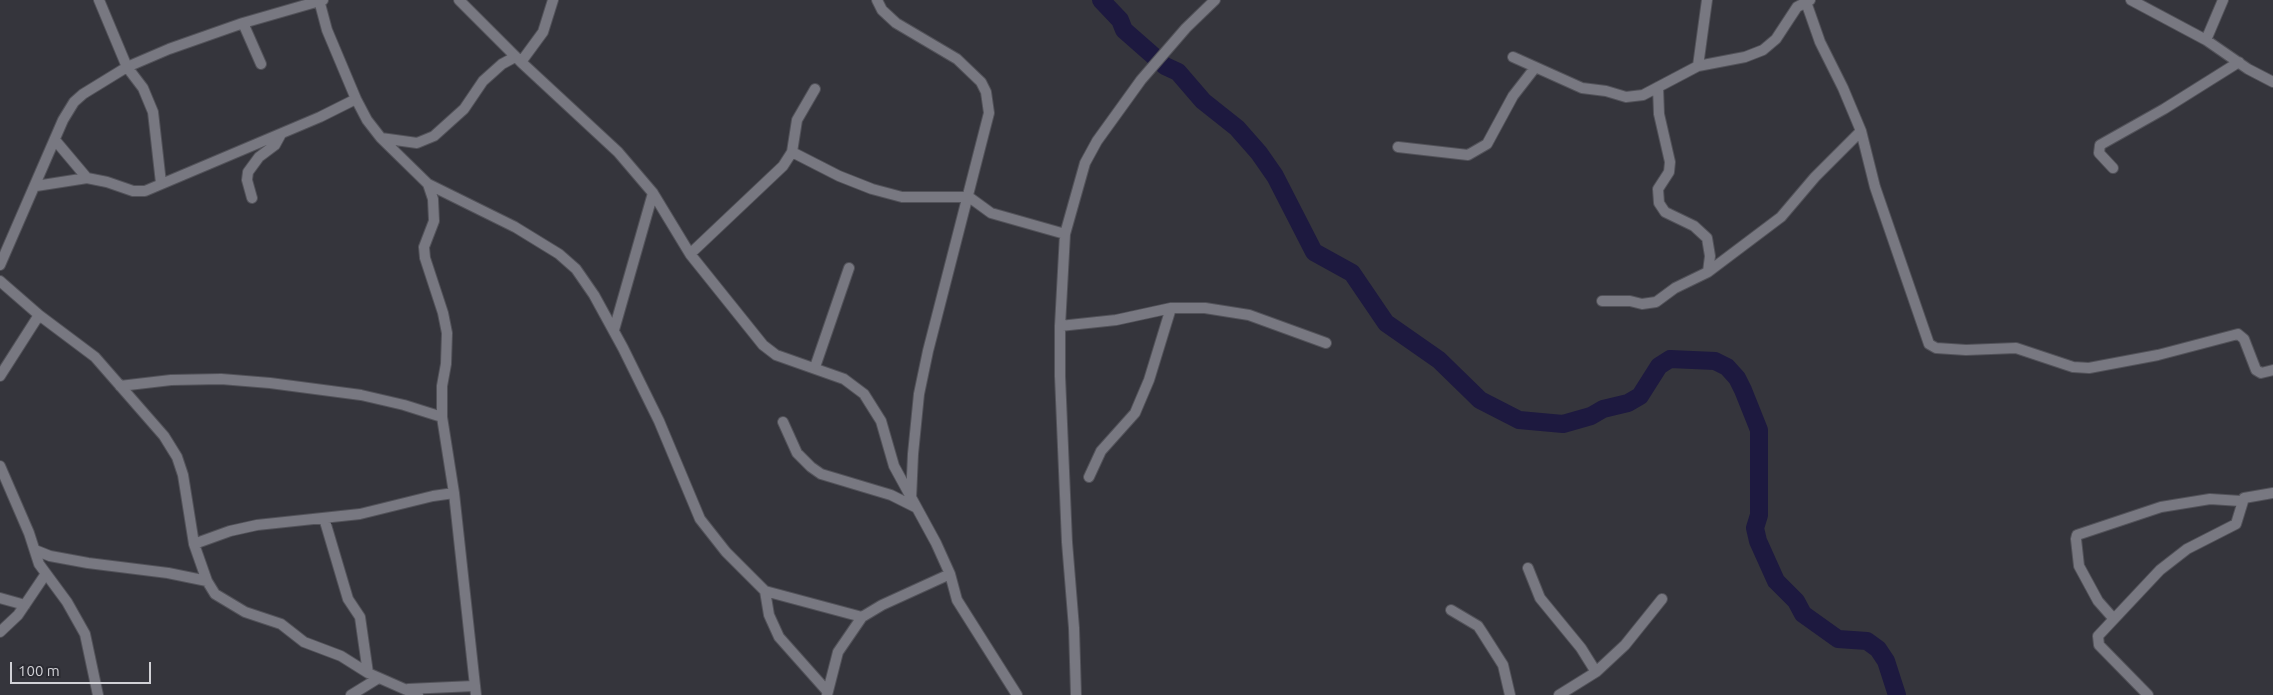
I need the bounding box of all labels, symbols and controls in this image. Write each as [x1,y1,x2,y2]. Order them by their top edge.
scale bar [12,652,154,684]
text: 100 m [18,662,60,679]

